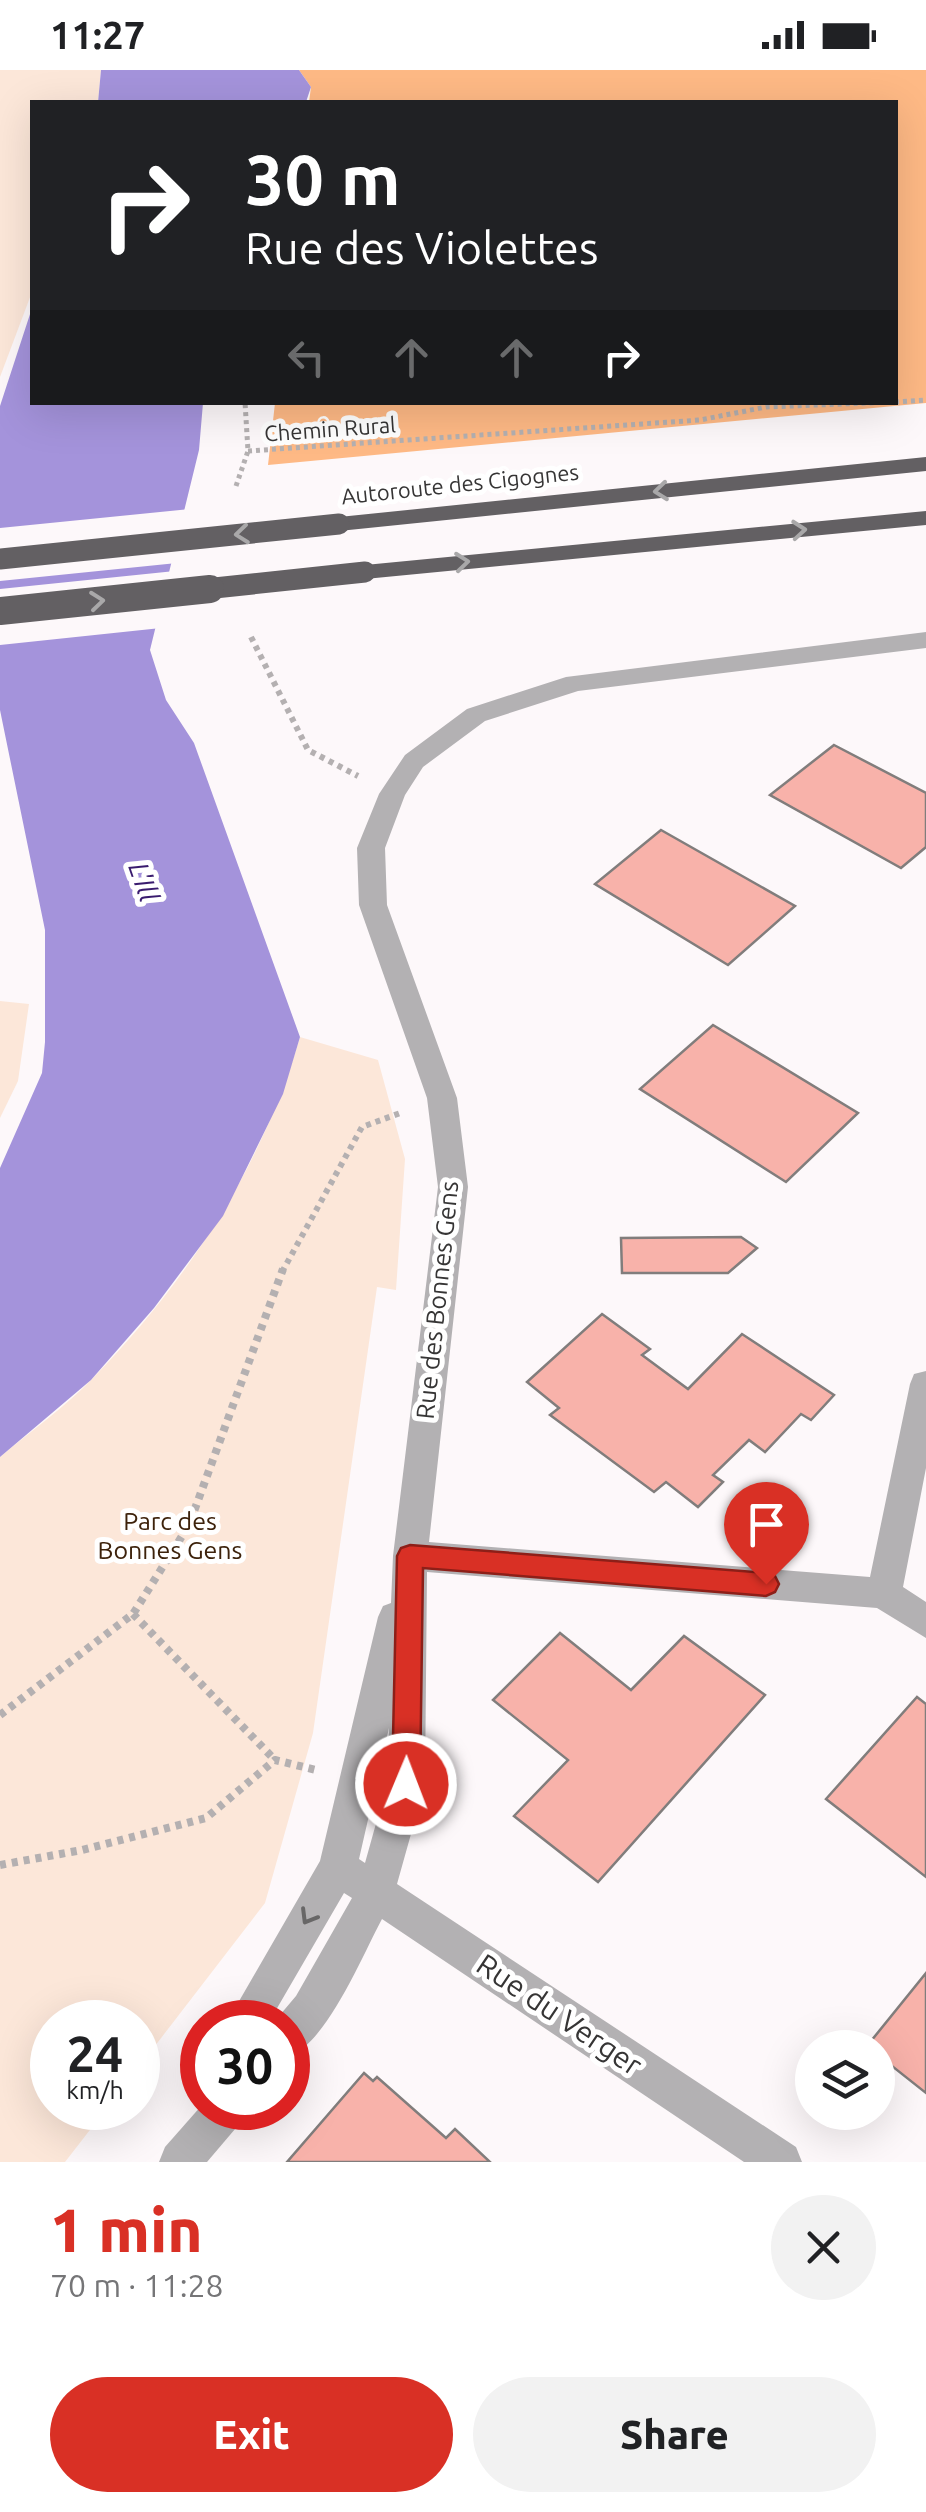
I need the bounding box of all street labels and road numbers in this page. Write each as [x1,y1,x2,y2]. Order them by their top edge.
street label: Chemin Rural [263,411,397,446]
street label: Autoroute des Cigognes [340,459,580,508]
street label: Rue des Bonnes Gens [411,1180,463,1420]
street label: Rue du Verger [471,1946,649,2082]

